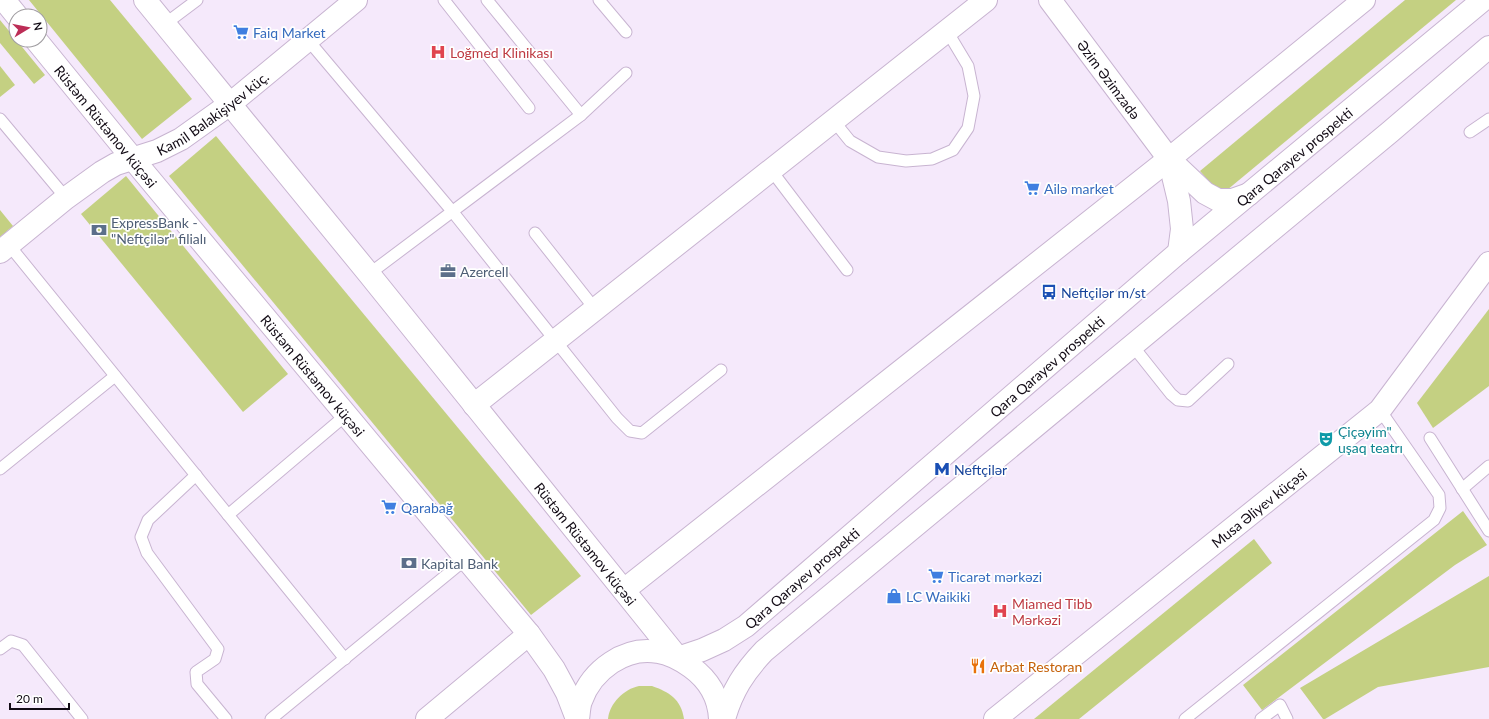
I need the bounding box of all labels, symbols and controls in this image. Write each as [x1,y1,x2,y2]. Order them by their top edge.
north arrow [8,8,48,48]
text: N [31,21,45,31]
supermarket icon: Faiq Market [232,23,250,41]
place label: Faiq Market [253,24,326,41]
street label: Əzim Əzimzadə [1074,36,1144,122]
hospital icon: Loğmed Klinikası [429,43,447,61]
place label: Loğmed Klinikası [450,44,553,61]
street label: Rüstəm Rüstəmov küçəsi [51,61,161,191]
street label: Kamil Balakişiyev küç. [153,67,272,158]
street label: Qara Qarayev prospekti [1232,104,1355,210]
supermarket icon: Ailə market [1023,179,1041,197]
place label: Ailə market [1044,180,1114,197]
place label: ExpressBank - "Neftçilər" filialı [111,214,206,247]
bank icon: ExpressBank - "Neftçilər" filialı [90,221,108,239]
office icon: Azercell [439,262,457,280]
place label: Azercell [460,263,508,280]
bus stop icon: Neftçilər m/st [1040,283,1058,301]
place label: Neftçilər m/st [1061,284,1146,301]
street label: Rüstəm Rüstəmov küçəsi [258,311,369,439]
street label: Qara Qarayev prospekti [986,312,1108,420]
place label: Çiçəyim" uşaq teatrı [1338,423,1403,456]
theatre icon: Çiçəyim" uşaq teatrı [1317,430,1335,448]
metro station icon: Neftçilər [933,460,951,478]
place label: Neftçilər [954,461,1007,478]
street label: Musa Əliyev küçəsi [1208,464,1310,551]
street label: Rüstəm Rüstəmov küçəsi [531,479,641,609]
supermarket icon: Qarabağ [380,498,398,516]
place label: Qarabağ [401,499,453,516]
street label: Qara Qarayev prospekti [741,524,862,632]
bank icon: Kapital Bank [400,554,418,572]
place label: Kapital Bank [421,555,499,572]
supermarket icon: Ticarət mərkəzi [927,567,945,585]
place label: Ticarət mərkəzi [948,568,1042,585]
shop icon: LC Waikiki [885,587,903,605]
place label: LC Waikiki [906,588,970,605]
place label: Miamed Tibb Mərkəzi [1012,595,1093,628]
hospital icon: Miamed Tibb Mərkəzi [991,602,1009,620]
restaurant icon: Arbat Restoran [969,657,987,675]
place label: Arbat Restoran [990,658,1082,675]
scale bar [10,685,69,711]
text: 20 m [16,691,43,706]

